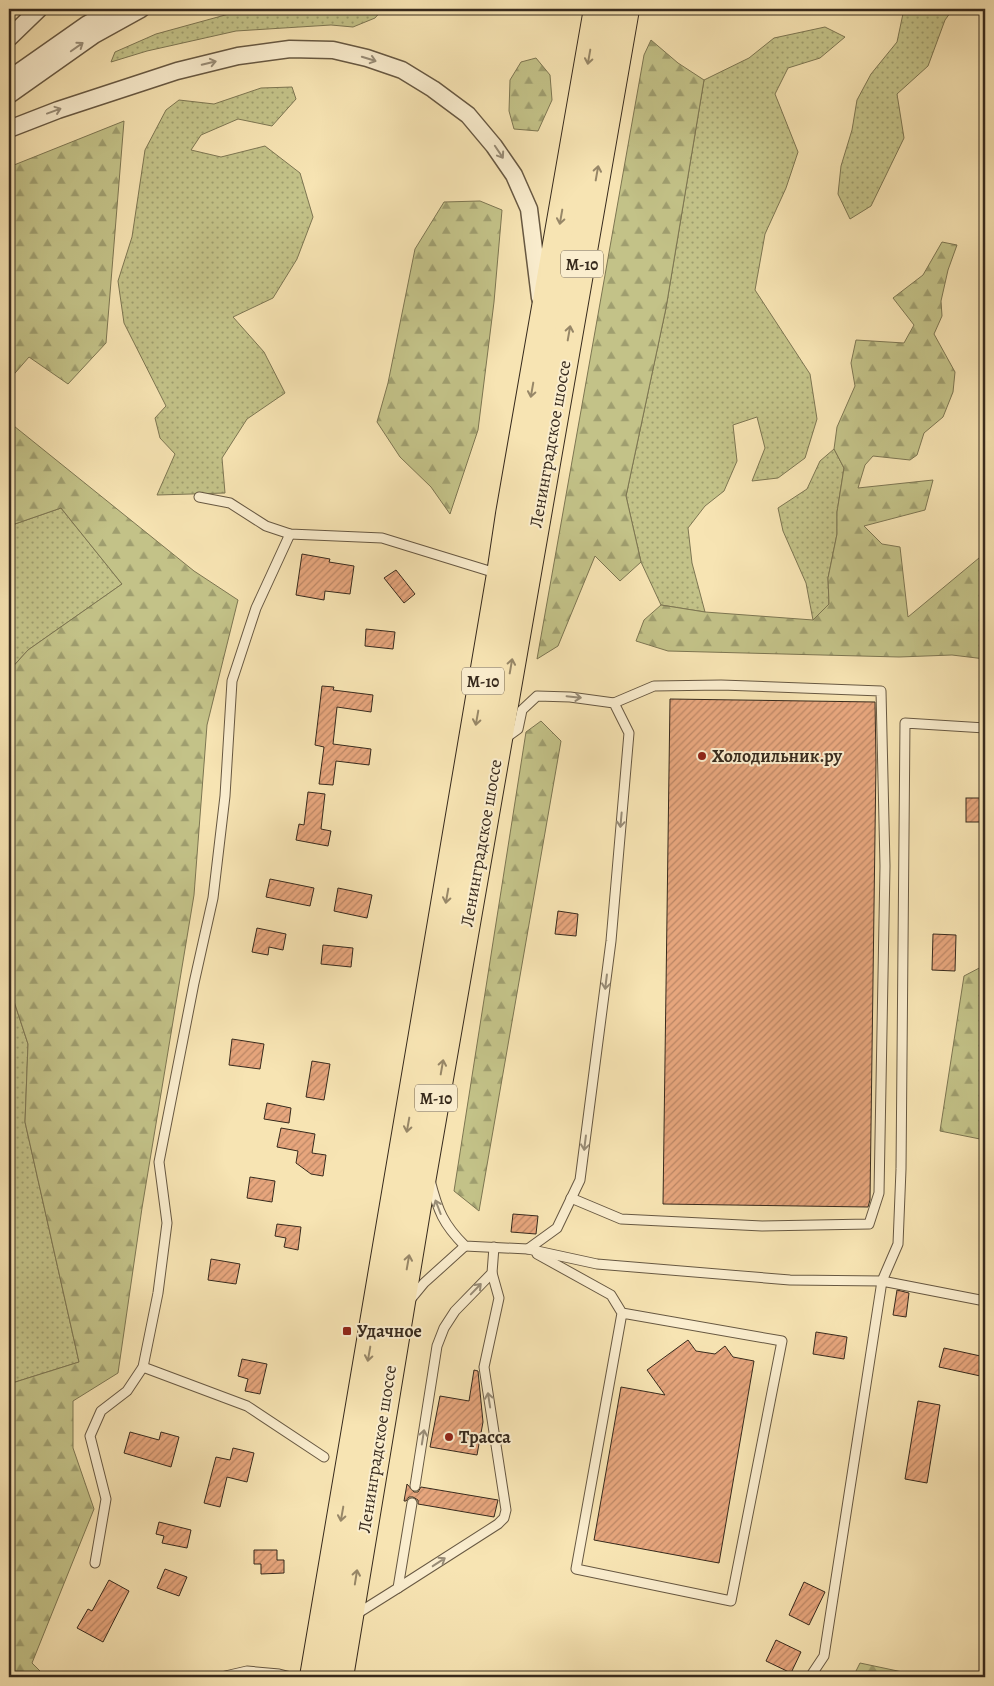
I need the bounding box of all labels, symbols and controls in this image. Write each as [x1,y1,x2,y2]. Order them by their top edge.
one-way arrow [70,42,84,52]
one-way arrow [584,48,594,64]
one-way arrow [361,54,377,64]
one-way arrow [201,58,217,67]
one-way arrow [46,106,62,115]
one-way arrow [493,145,504,159]
one-way arrow [593,165,603,181]
one-way arrow [556,208,566,224]
road number: М-10 [561,250,603,278]
one-way arrow [565,325,575,341]
street label: Ленинградское шоссе [523,358,577,530]
one-way arrow [526,381,536,397]
one-way arrow [507,658,517,674]
road number: М-10 [462,668,504,694]
one-way arrow [565,693,581,702]
one-way arrow [471,709,481,725]
place label: Холодильник.ру [712,744,842,768]
marker: Холодильник.ру [696,750,708,762]
street label: Ленинградское шоссе [454,757,508,929]
one-way arrow [617,812,626,828]
one-way arrow [441,887,451,903]
one-way arrow [601,974,611,990]
one-way arrow [437,1059,447,1075]
road number: М-10 [415,1084,457,1112]
one-way arrow [403,1117,413,1133]
one-way arrow [580,1135,590,1151]
one-way arrow [433,1200,442,1215]
one-way arrow [403,1254,413,1270]
one-way arrow [470,1283,482,1295]
place label: Удачное [357,1319,422,1343]
marker: Удачное [341,1325,353,1337]
one-way arrow [363,1346,373,1362]
street label: Ленинградское шоссе [352,1363,402,1535]
one-way arrow [484,1393,494,1409]
place label: Трасса [459,1425,511,1449]
one-way arrow [418,1430,428,1446]
marker: Трасса [443,1431,455,1443]
one-way arrow [336,1506,346,1522]
one-way arrow [432,1557,446,1567]
one-way arrow [351,1570,361,1586]

